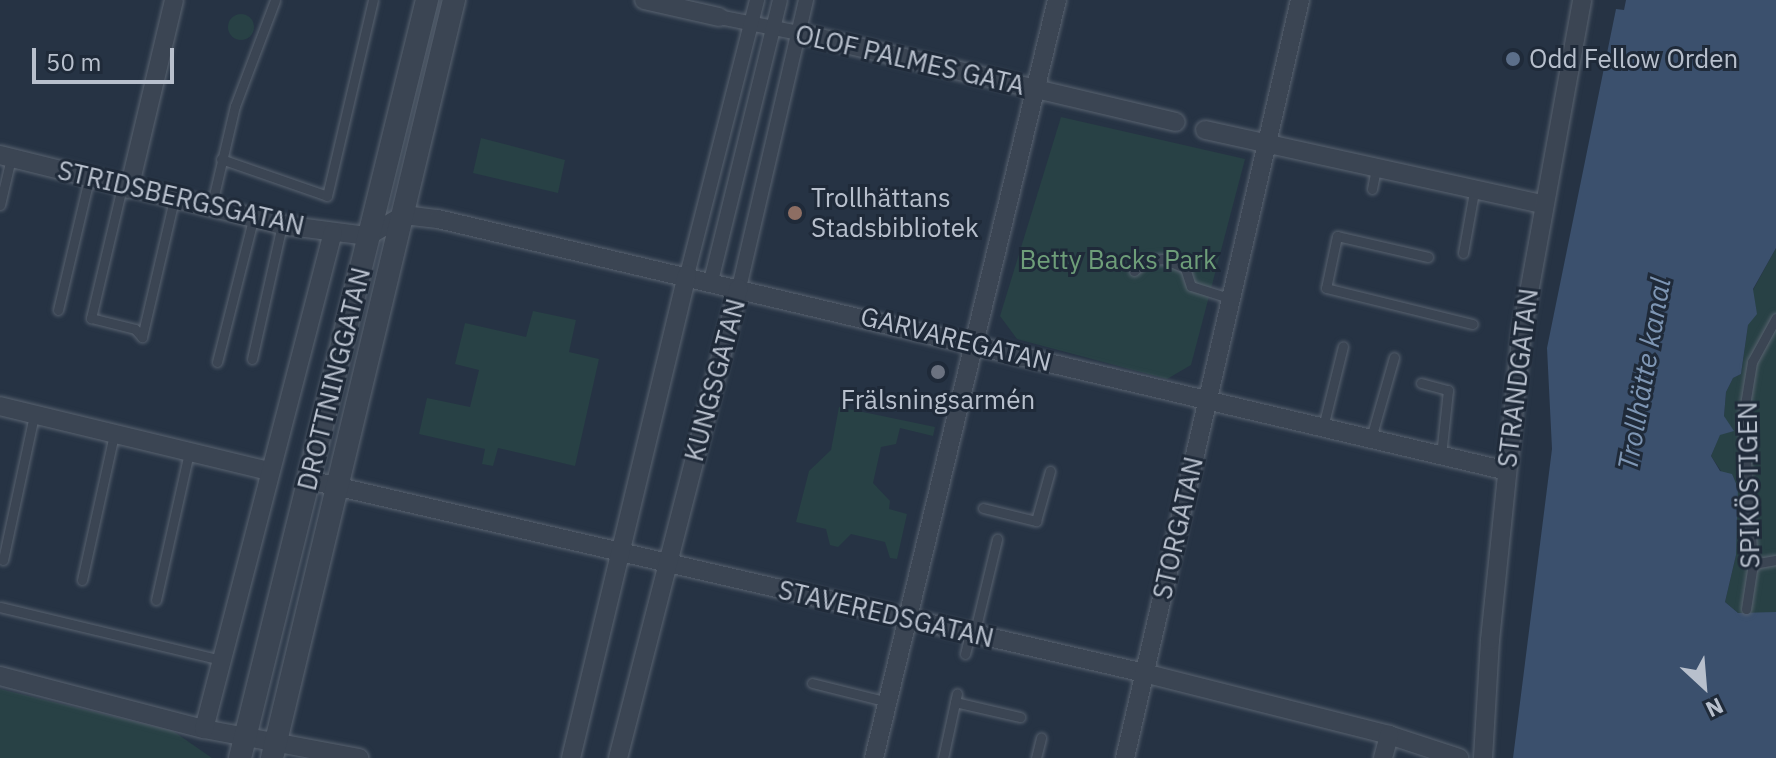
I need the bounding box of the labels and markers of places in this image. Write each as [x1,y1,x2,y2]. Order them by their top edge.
place label: Odd Fellow Orden [1529,43,1738,75]
marker: Odd Fellow Orden [1504,50,1522,68]
place label: Trollhättans Stadsbibliotek [811,182,979,244]
marker: Trollhättans Stadsbibliotek [786,204,804,222]
marker: Frälsningsarmén [929,363,947,381]
place label: Frälsningsarmén [841,384,1035,416]

